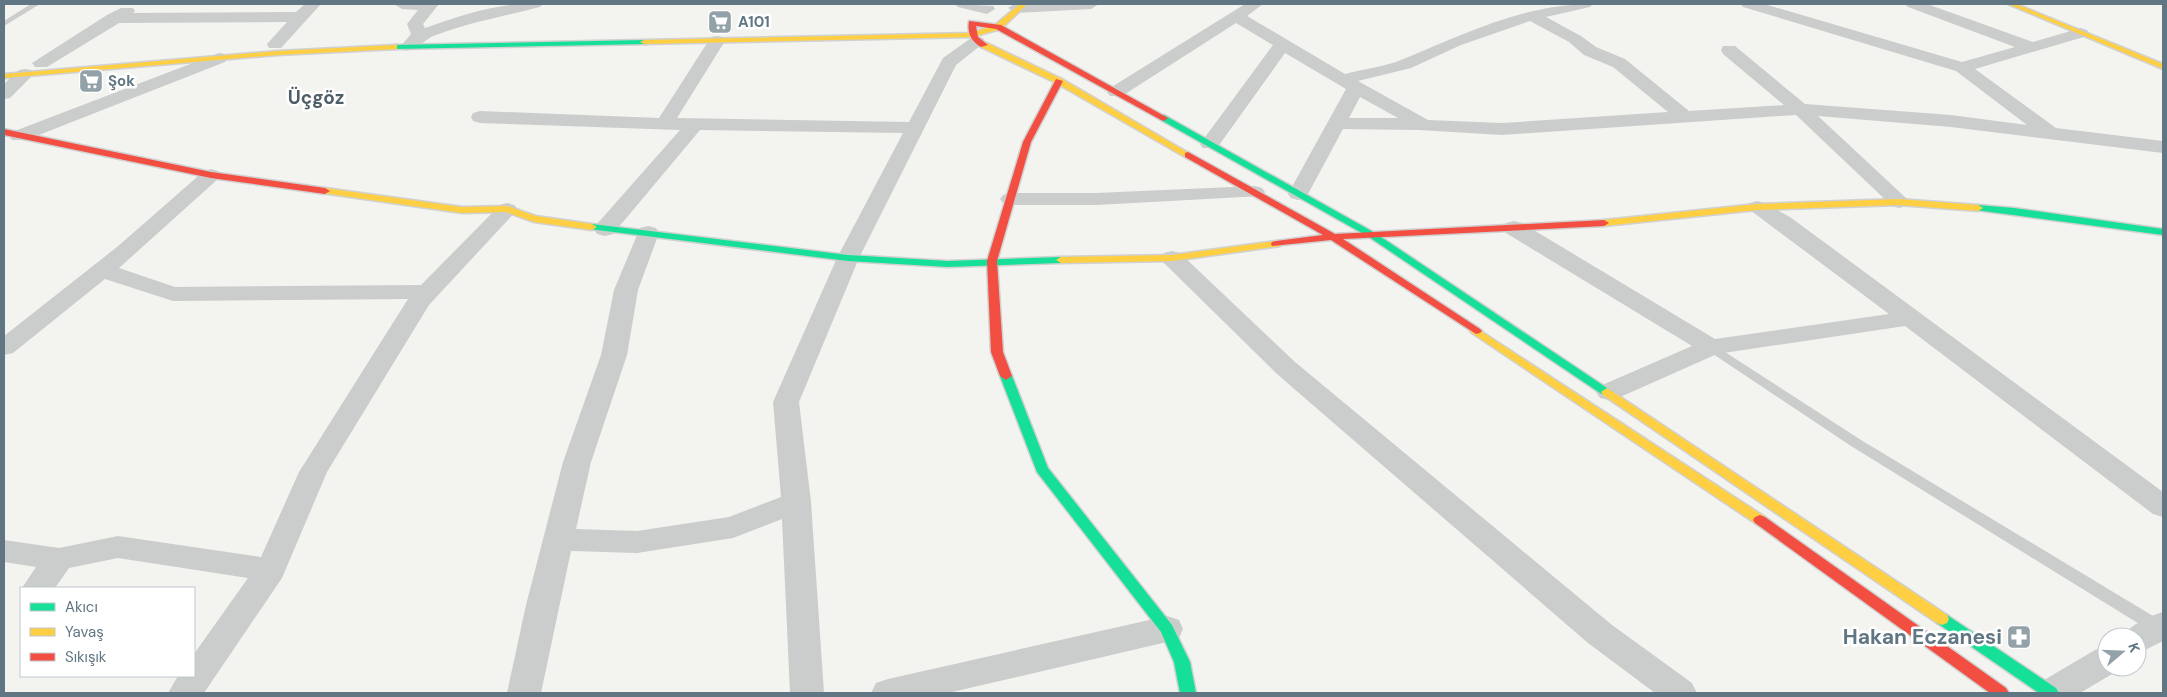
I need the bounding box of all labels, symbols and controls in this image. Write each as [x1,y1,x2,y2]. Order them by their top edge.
supermarket icon: A101 [707,9,733,35]
place label: A101 [738,12,770,32]
supermarket icon: Şok [78,68,104,94]
place label: Şok [108,71,135,91]
district label: Üçgöz [288,85,344,110]
legend [20,587,195,677]
text: Akıcı [65,597,98,617]
text: Yavaş [65,622,104,642]
place label: Hakan Eczanesi [1843,623,2002,651]
pharmacy icon: Hakan Eczanesi [2006,624,2032,650]
north arrow [2097,627,2147,677]
text: K [2124,641,2144,655]
text: Sıkışık [65,647,107,667]

